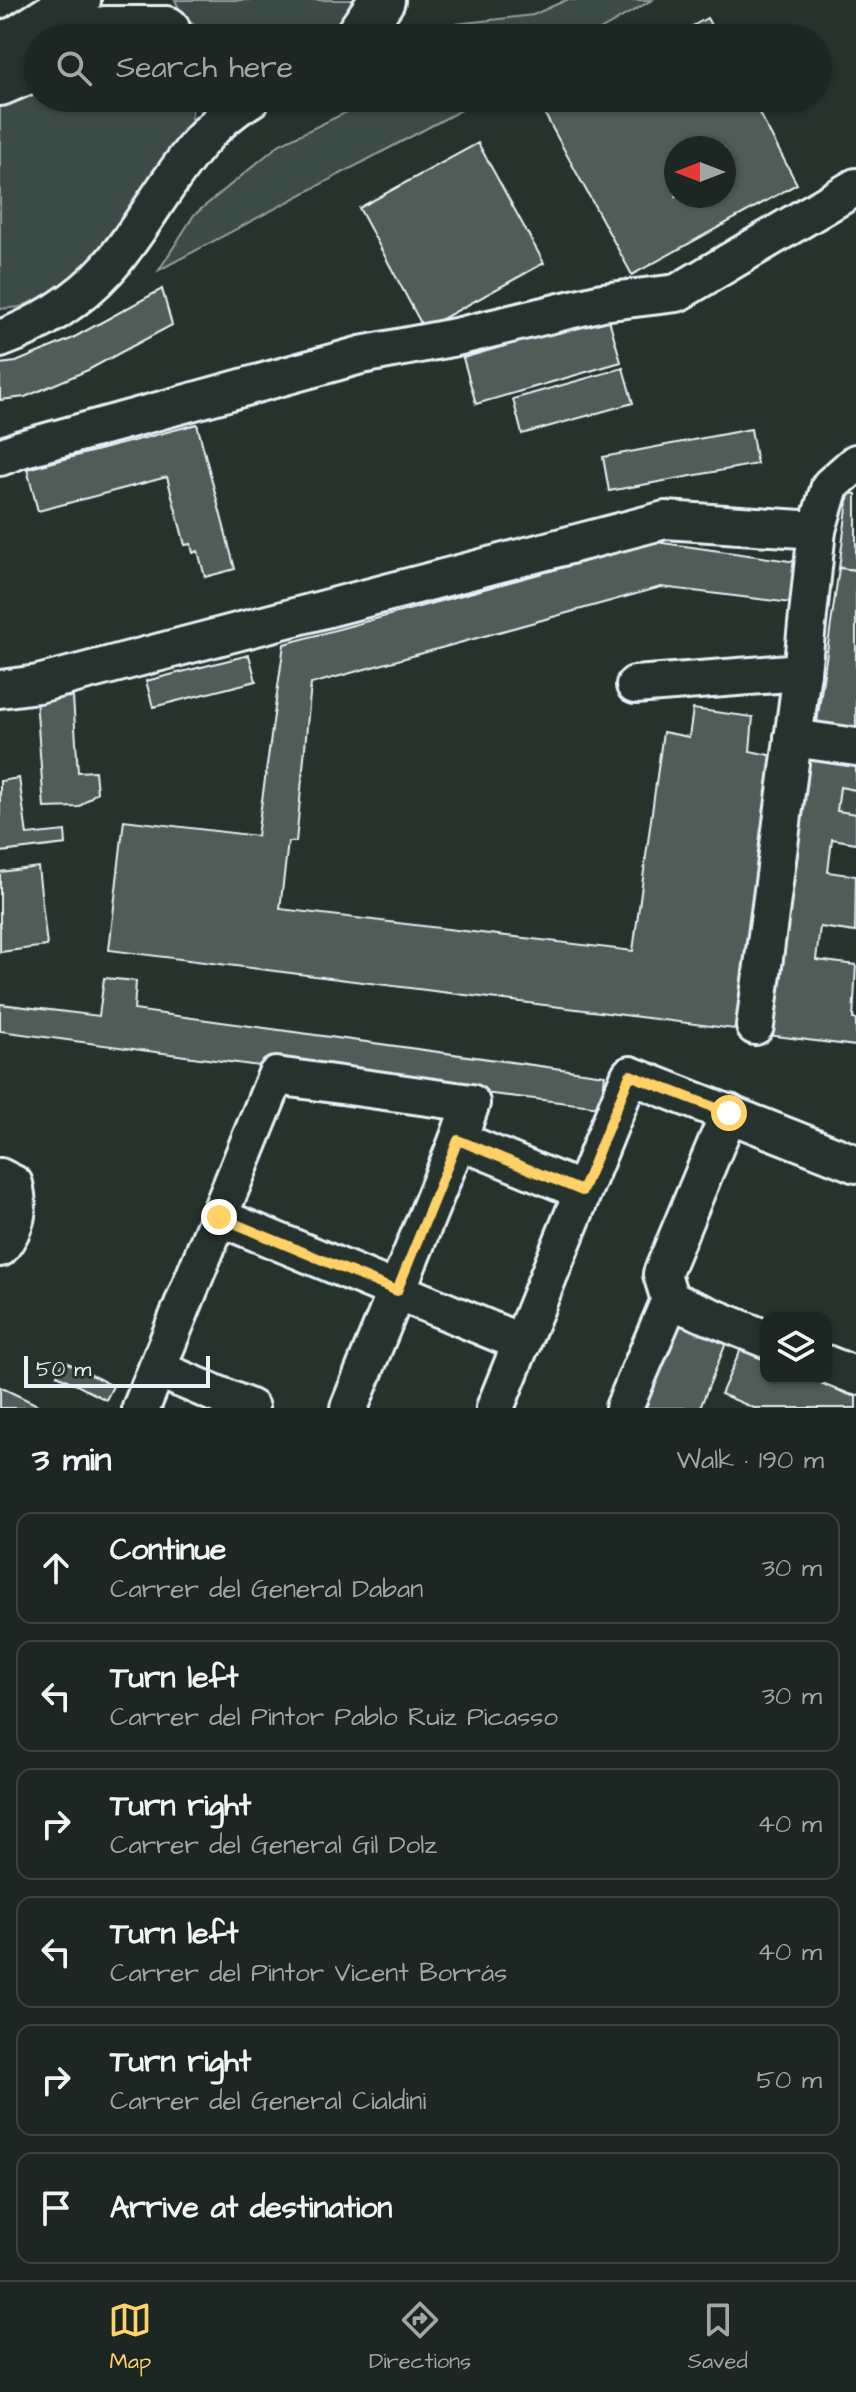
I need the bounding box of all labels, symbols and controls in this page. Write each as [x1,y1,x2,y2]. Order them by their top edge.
search box [24,24,832,112]
icon: search [52,46,96,90]
text: Search here [116,47,293,89]
north arrow [664,136,736,208]
route start [711,1095,747,1131]
route end [201,1199,237,1235]
map controls [760,1312,832,1384]
button: layers [760,1312,832,1384]
scale bar [24,1352,210,1388]
text: 50 m [36,1354,91,1385]
text: 3 min [32,1436,112,1484]
text: Walk · 190 m [677,1442,824,1478]
text: Continue [110,1529,226,1571]
icon: ahead [34,1546,78,1590]
text: 30 m [762,1550,822,1586]
text: Carrer del General Daban [110,1571,423,1607]
text: Turn left [110,1657,238,1699]
icon: left [34,1674,78,1718]
text: 30 m [762,1678,822,1714]
text: Carrer del Pintor Pablo Ruiz Picasso [110,1699,558,1735]
text: Turn right [110,1785,251,1827]
icon: right [34,1802,78,1846]
text: 40 m [757,1806,822,1842]
text: Carrer del General Gil Dolz [110,1827,437,1863]
text: Turn left [110,1913,238,1955]
icon: left [34,1930,78,1974]
text: 40 m [757,1934,822,1970]
text: Carrer del Pintor Vicent Borrás [110,1955,507,1991]
text: Turn right [110,2041,251,2083]
icon: right [34,2058,78,2102]
text: 50 m [757,2062,822,2098]
text: Carrer del General Cialdini [110,2083,426,2119]
icon: arrive [34,2186,78,2230]
text: Arrive at destination [110,2187,392,2229]
tab: Map [108,2298,152,2377]
tab: Directions [369,2298,471,2377]
tab: Saved [688,2298,748,2377]

